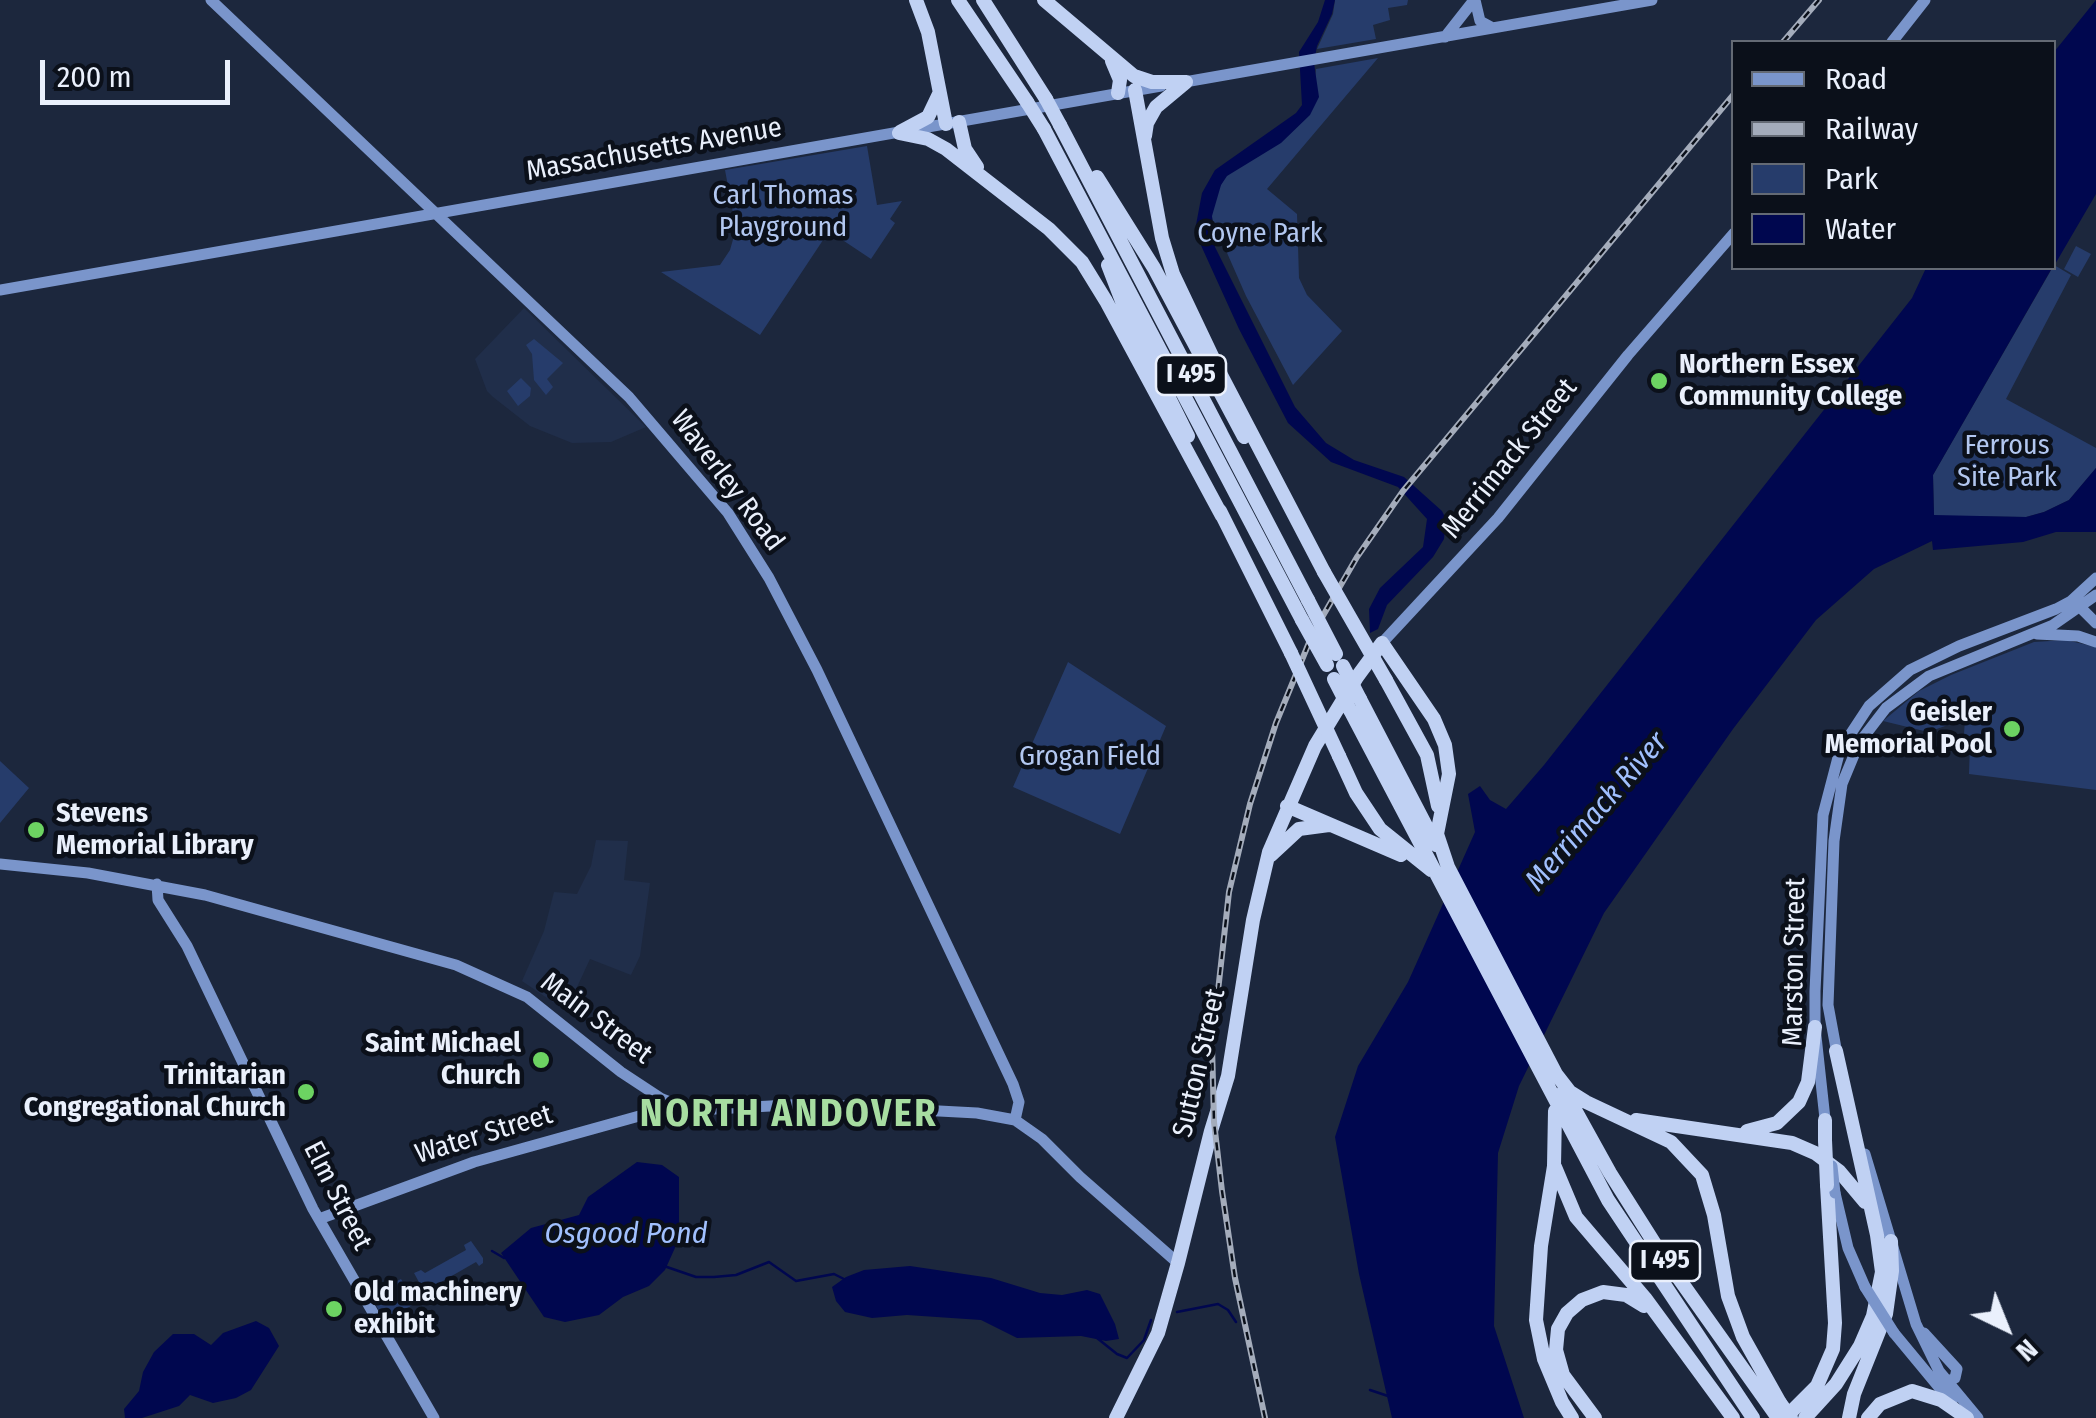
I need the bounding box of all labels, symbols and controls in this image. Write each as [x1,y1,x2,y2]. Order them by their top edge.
scale bar [45,40,235,102]
legend [1731,40,2056,270]
text: 200 m [57,59,132,95]
text: Road [1825,61,1887,97]
street label: Massachusetts Avenue [524,111,784,189]
text: Railway [1825,111,1918,147]
text: Park [1825,161,1878,197]
park label: Carl Thomas Playground [713,179,853,245]
text: Water [1825,211,1896,247]
park label: Coyne Park [1197,217,1323,251]
place label: Northern Essex Community College [1679,348,1902,414]
road number: I 495 [1156,355,1226,395]
marker: Northern Essex Community College [1648,370,1670,392]
street label: Merrimack Street [1435,372,1585,546]
street label: Waverley Road [663,404,791,558]
park label: Ferrous Site Park [1957,429,2057,495]
place label: Geisler Memorial Pool [1825,696,1992,762]
marker: Geisler Memorial Pool [2001,718,2023,740]
water label: Merrimack River [1518,725,1676,899]
park label: Grogan Field [1019,740,1161,774]
place label: Stevens Memorial Library [56,797,254,863]
marker: Stevens Memorial Library [25,819,47,841]
street label: Marston Street [1777,877,1813,1047]
street label: Main Street [534,966,658,1072]
street label: Sutton Street [1167,985,1233,1141]
place label: Saint Michael Church [365,1027,521,1093]
marker: Saint Michael Church [530,1049,552,1071]
place label: Trinitarian Congregational Church [24,1059,286,1125]
marker: Trinitarian Congregational Church [295,1081,317,1103]
district label: NORTH ANDOVER [640,1092,938,1138]
street label: Water Street [411,1098,557,1172]
street label: Elm Street [295,1136,379,1256]
water label: Osgood Pond [544,1217,708,1253]
road number: I 495 [1630,1241,1700,1281]
place label: Old machinery exhibit [354,1276,522,1342]
north arrow [1956,1278,2056,1378]
marker: Old machinery exhibit [323,1298,345,1320]
text: N [2009,1333,2044,1368]

